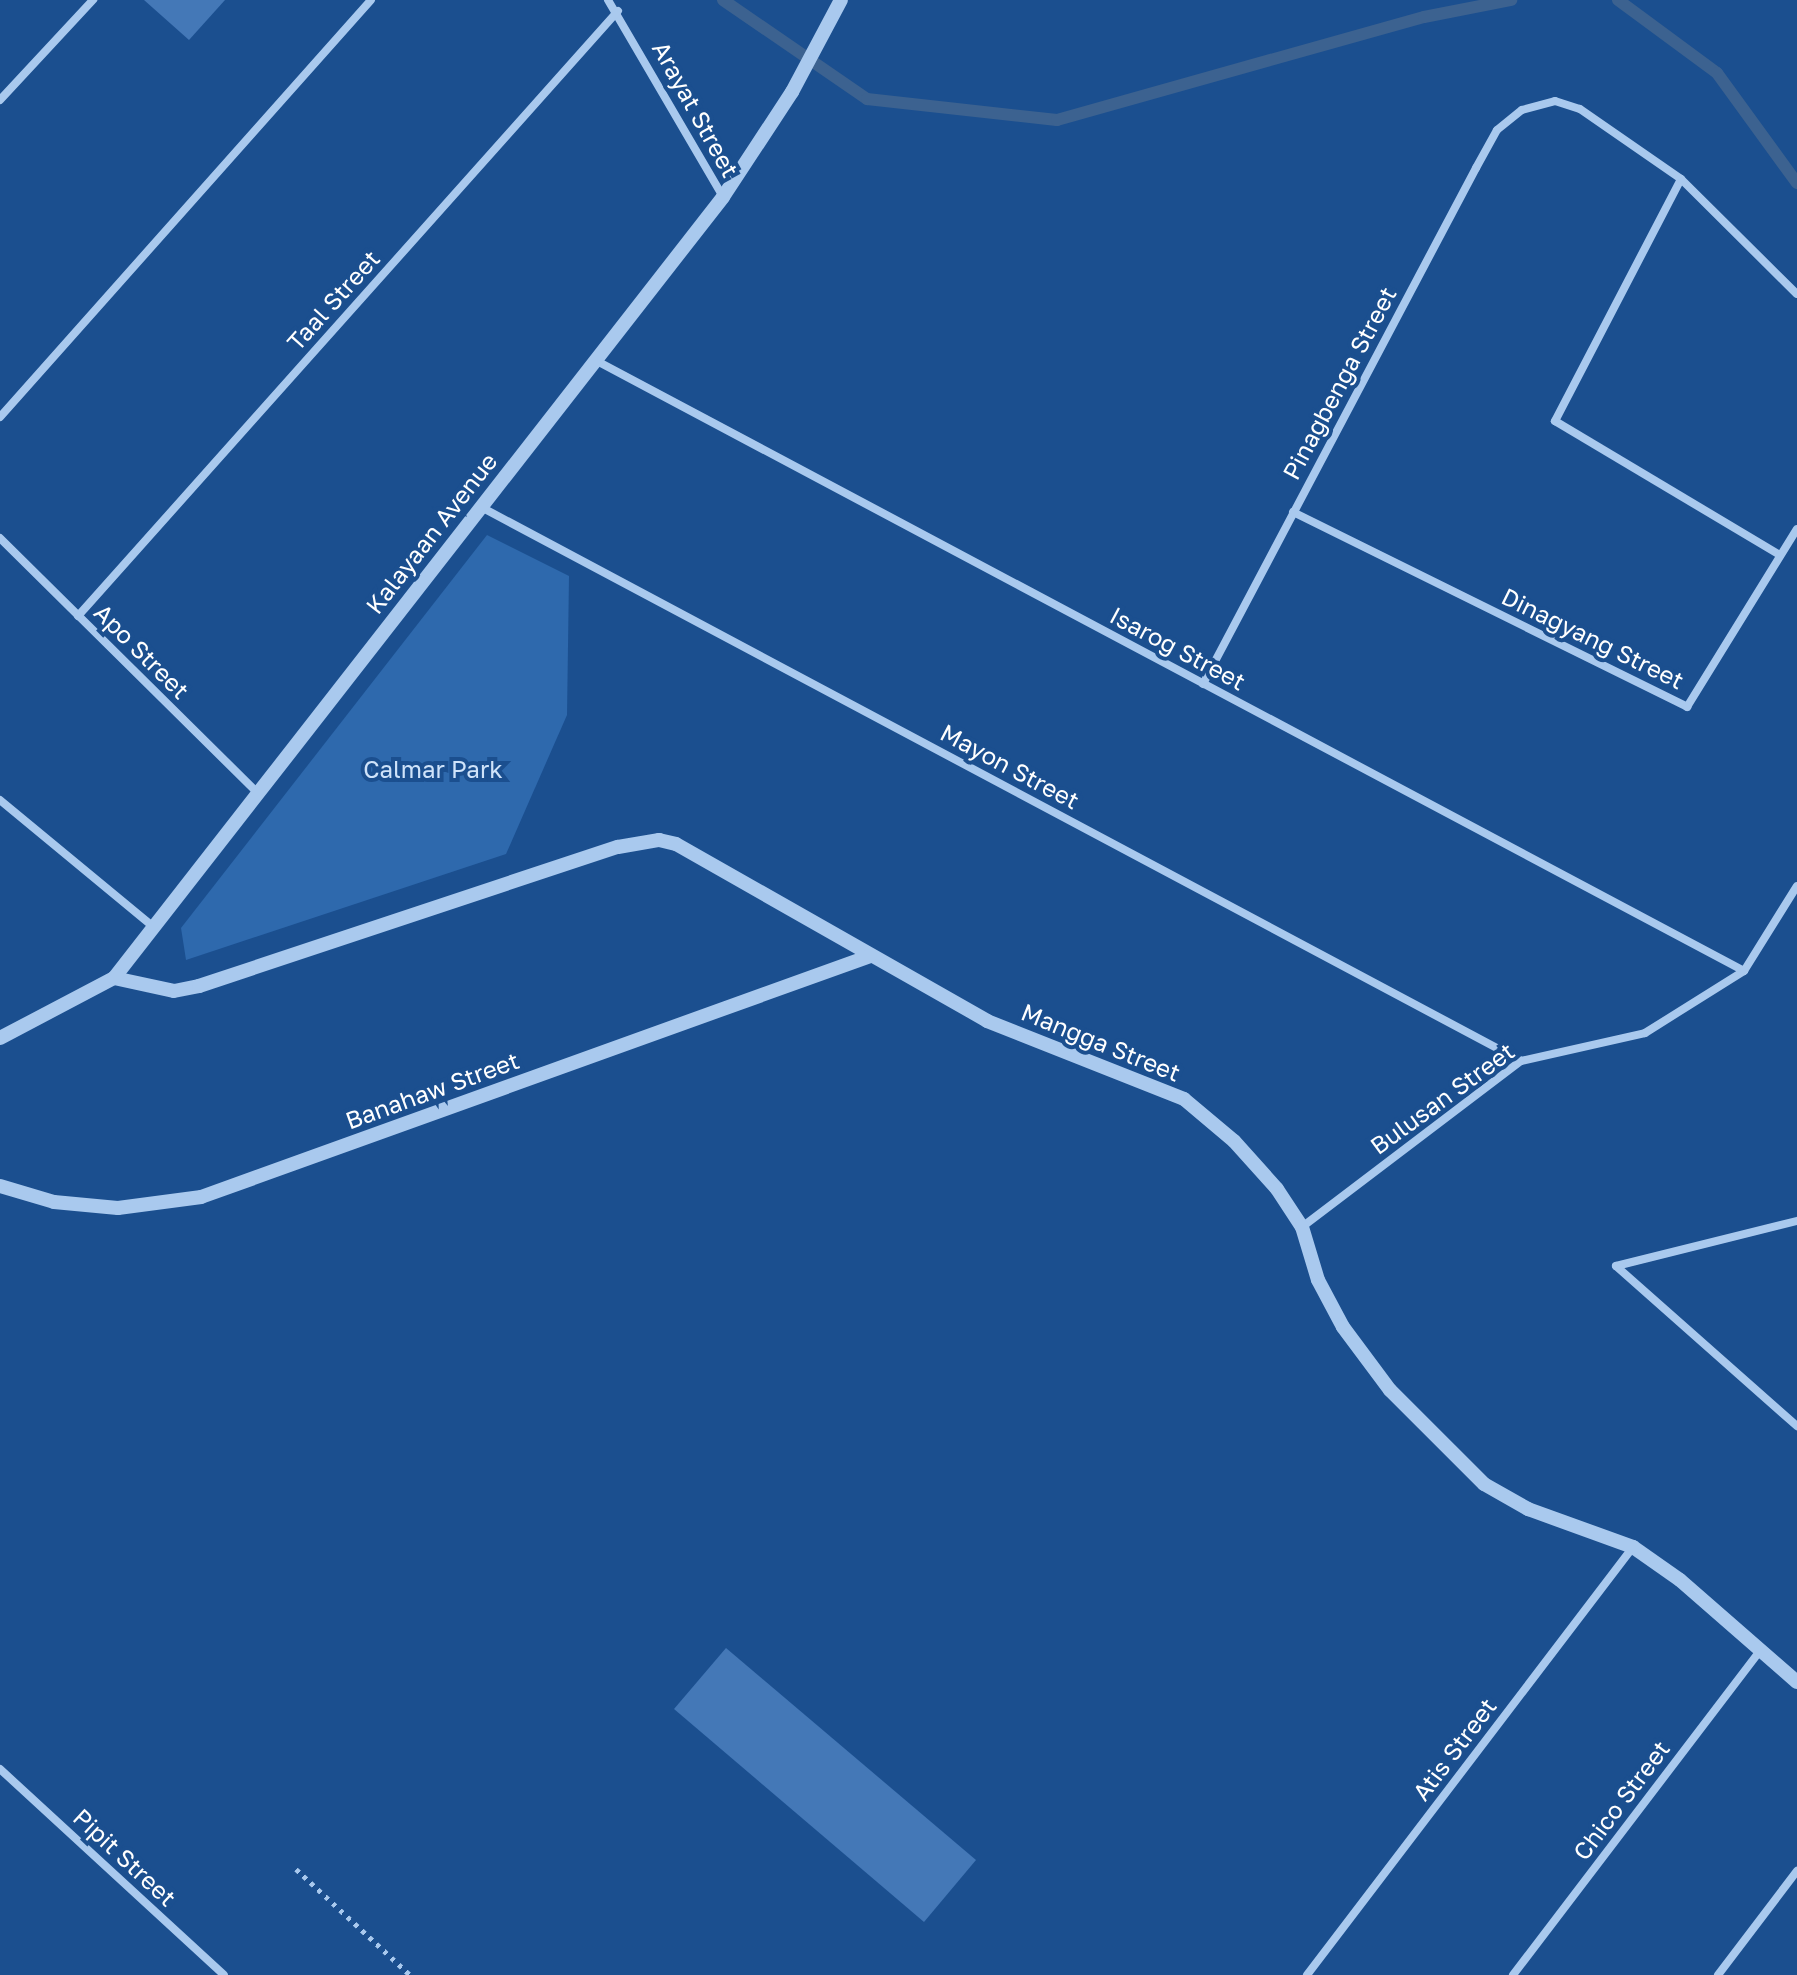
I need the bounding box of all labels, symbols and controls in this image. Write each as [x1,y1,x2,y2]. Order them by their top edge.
street label: Arayat Street [647,36,745,182]
street label: Taal Street [281,244,385,356]
street label: Pinagbenga Street [1276,282,1402,484]
street label: Kalayaan Avenue [359,447,503,619]
street label: Dinagyang Street [1497,581,1689,695]
street label: Apo Street [89,598,195,704]
street label: Isarog Street [1105,600,1251,696]
street label: Mayon Street [936,717,1084,815]
park label: Calmar Park [363,755,503,783]
street label: Mangga Street [1017,997,1185,1087]
street label: Bulusan Street [1364,1036,1520,1160]
street label: Banahaw Street [341,1045,523,1135]
street label: Atis Street [1406,1692,1502,1806]
street label: Chico Street [1567,1735,1675,1865]
street label: Pipit Street [68,1802,182,1912]

